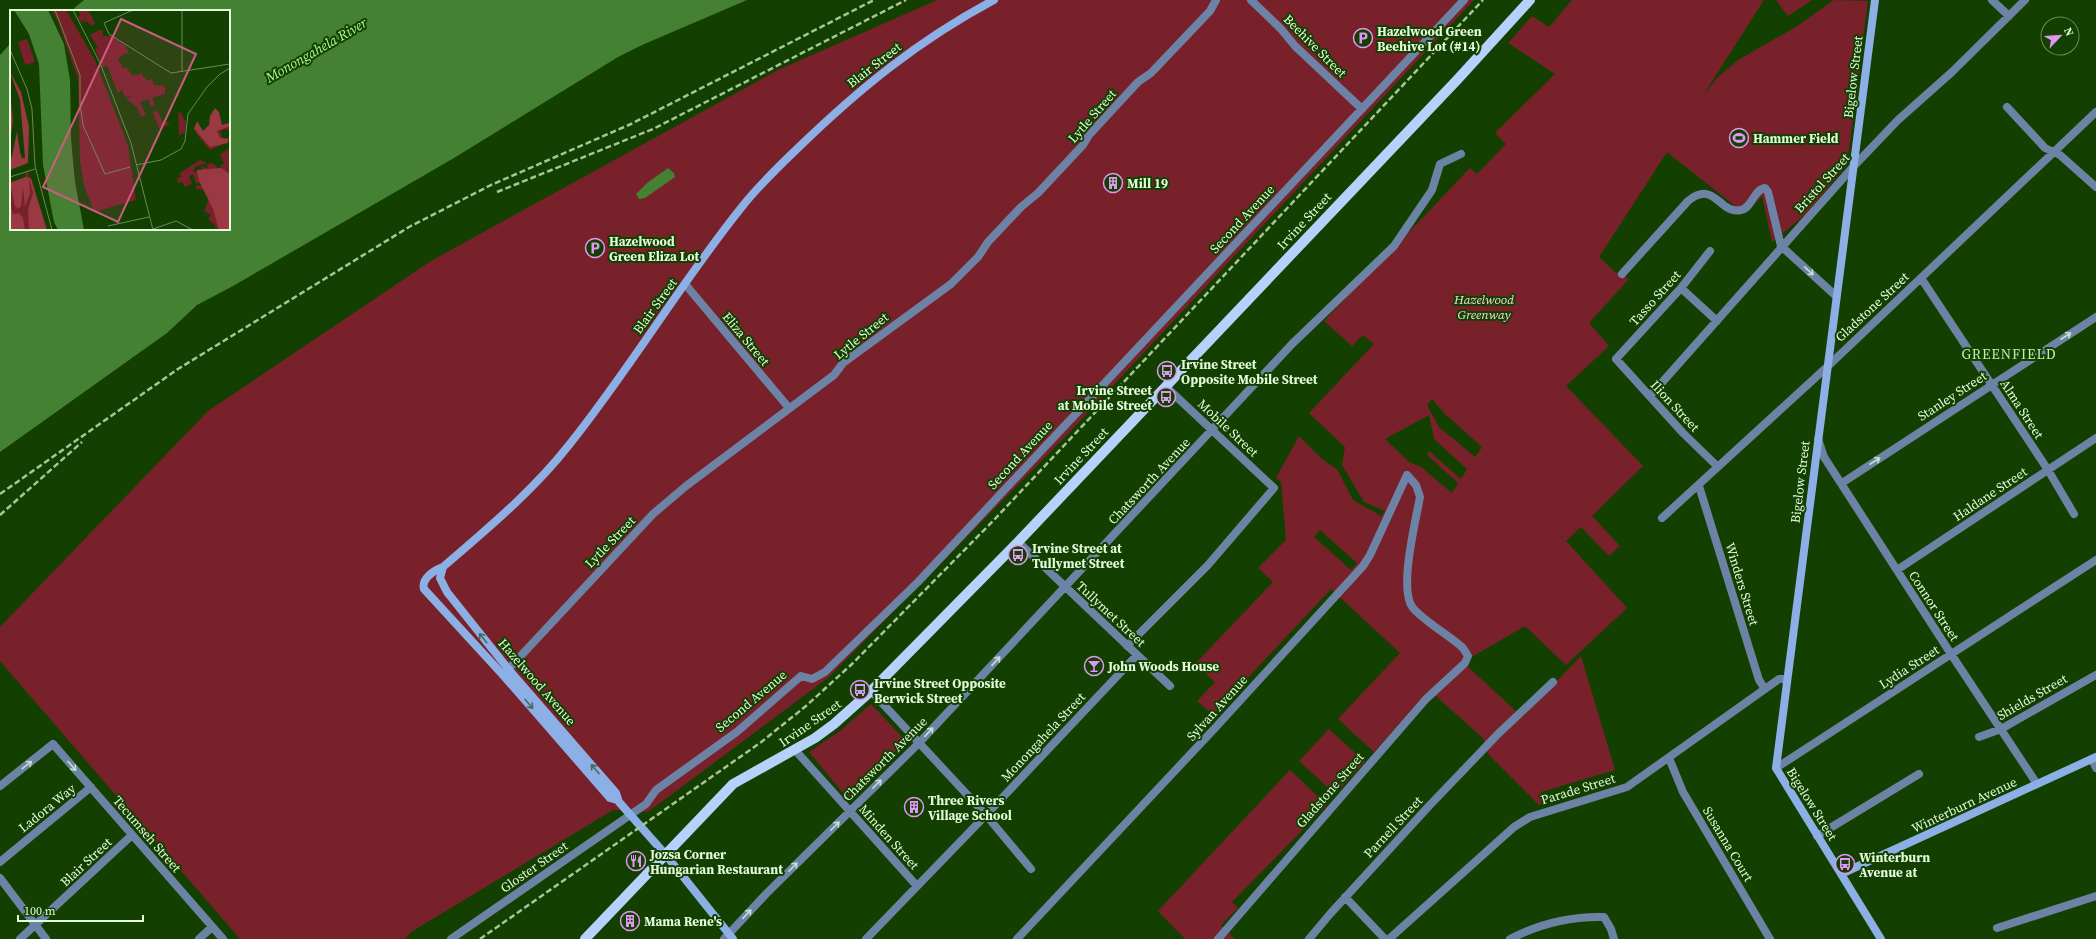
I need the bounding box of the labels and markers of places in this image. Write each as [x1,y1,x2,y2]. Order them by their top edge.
place label: Hazelwood Green Beehive Lot (#14) [1377,23,1482,55]
parking icon: Hazelwood Green Beehive Lot (#14) [1352,27,1374,49]
sports icon: Hammer Field [1728,127,1750,149]
place label: Hammer Field [1753,130,1839,147]
building icon: Mill 19 [1102,172,1124,194]
place label: Mill 19 [1127,175,1168,192]
place label: Hazelwood Green Eliza Lot [609,233,700,265]
parking icon: Hazelwood Green Eliza Lot [584,237,606,259]
place label: Irvine Street Opposite Mobile Street [1181,356,1318,388]
bus stop icon: Irvine Street Opposite Mobile Street [1156,360,1178,382]
place label: Irvine Street at Mobile Street [1058,382,1152,414]
bus stop icon: Irvine Street at Mobile Street [1155,386,1177,408]
place label: Irvine Street at Tullymet Street [1032,540,1125,572]
bus stop icon: Irvine Street at Tullymet Street [1007,544,1029,566]
bar icon: John Woods House [1083,655,1105,677]
place label: John Woods House [1107,658,1219,675]
place label: Irvine Street Opposite Berwick Street [874,675,1006,707]
bus stop icon: Irvine Street Opposite Berwick Street [849,679,871,701]
place label: Three Rivers Village School [928,792,1012,824]
building icon: Three Rivers Village School [903,796,925,818]
place label: Jozsa Corner Hungarian Restaurant [649,846,783,878]
place label: Winterburn Avenue at [1859,849,1930,881]
restaurant icon: Jozsa Corner Hungarian Restaurant [625,850,647,872]
bus stop icon: Winterburn Avenue at [1834,853,1856,875]
building icon: Mama Rene's [619,910,641,932]
place label: Mama Rene's [644,913,722,930]

